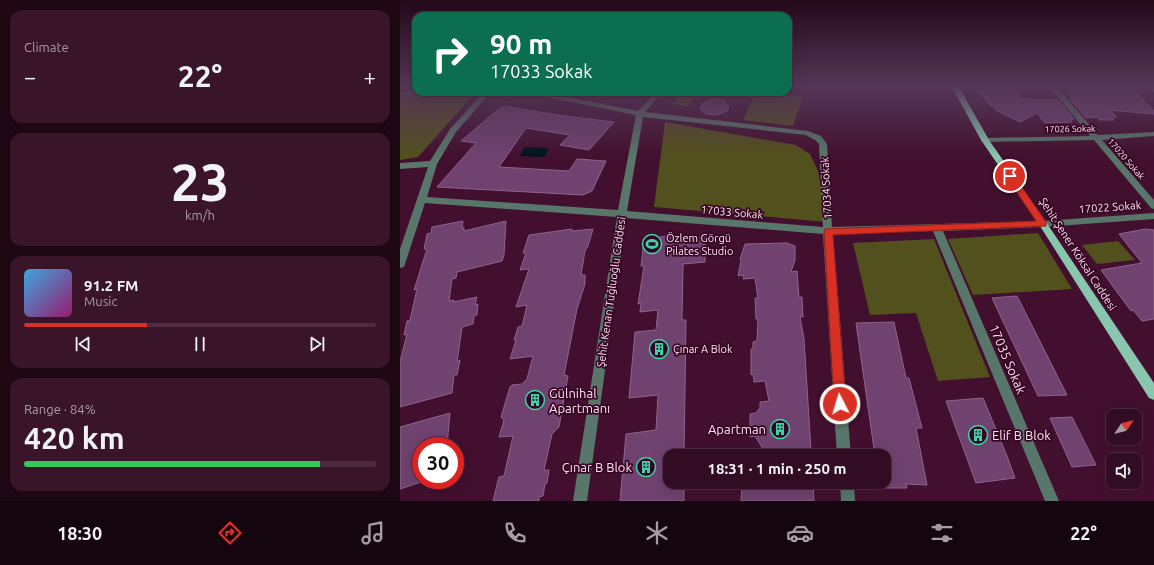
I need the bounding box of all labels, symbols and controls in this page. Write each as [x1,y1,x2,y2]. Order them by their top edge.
icon: right [424,28,476,80]
text: 90 m [490,28,552,59]
text: Climate [24,40,69,54]
text: 22° [178,59,222,93]
text: 17033 Sokak [490,61,592,81]
text: − [24,64,36,89]
text: + [364,64,376,89]
street label: 17026 Sokak [1044,124,1096,134]
street label: 17020 Sokak [1105,136,1147,182]
text: 23 [171,153,229,211]
street label: 17034 Sokak [818,156,834,220]
pin [993,159,1027,193]
icon: arrive [999,165,1021,187]
street label: Şehit Şener Köksal Caddesi [1037,196,1119,312]
street label: 17022 Sokak [1078,199,1142,215]
street label: 17033 Sokak [700,203,764,221]
text: km/h [185,208,215,222]
street label: Şehit Kenan Tuğluoğlu Caddesi [594,216,628,368]
place label: Özlem Görgü Pilates Studio [666,232,733,257]
sports icon: Özlem Görgü Pilates Studio [641,233,663,255]
text: 91.2 FM [84,277,138,294]
text: Music [84,294,118,308]
street label: 17035 Sokak [987,322,1029,396]
icon: previous [72,333,94,355]
icon: pause [189,333,211,355]
icon: next [306,333,328,355]
building icon: Çınar A Blok [648,338,670,360]
place label: Çınar A Blok [673,343,733,355]
position arrow [819,383,861,425]
place label: Gülnihal Apartmanı [549,386,610,415]
building icon: Gülnihal Apartmanı [524,389,546,411]
text: Range · 84% [24,402,96,416]
north arrow [1106,409,1142,445]
map controls [1106,409,1142,489]
building icon: Apartman [769,418,791,440]
text: 420 km [24,421,125,455]
place label: Apartman [708,422,766,436]
building icon: Elif B Blok [967,424,989,446]
place label: Elif B Blok [992,428,1051,442]
speed limit sign: 30 [412,437,464,489]
button: sound [1106,453,1142,489]
building icon: Çınar B Blok [635,456,657,478]
place label: Çınar B Blok [562,460,632,474]
text: 18:31 · 1 min · 250 m [708,460,846,477]
icon: directions [216,519,244,547]
icon: music [359,519,387,547]
icon: phone [501,519,529,547]
icon: climate [643,519,671,547]
icon: car [786,519,814,547]
icon: filters [928,519,956,547]
text: 18:30 [57,523,102,543]
text: 22° [1070,523,1097,543]

